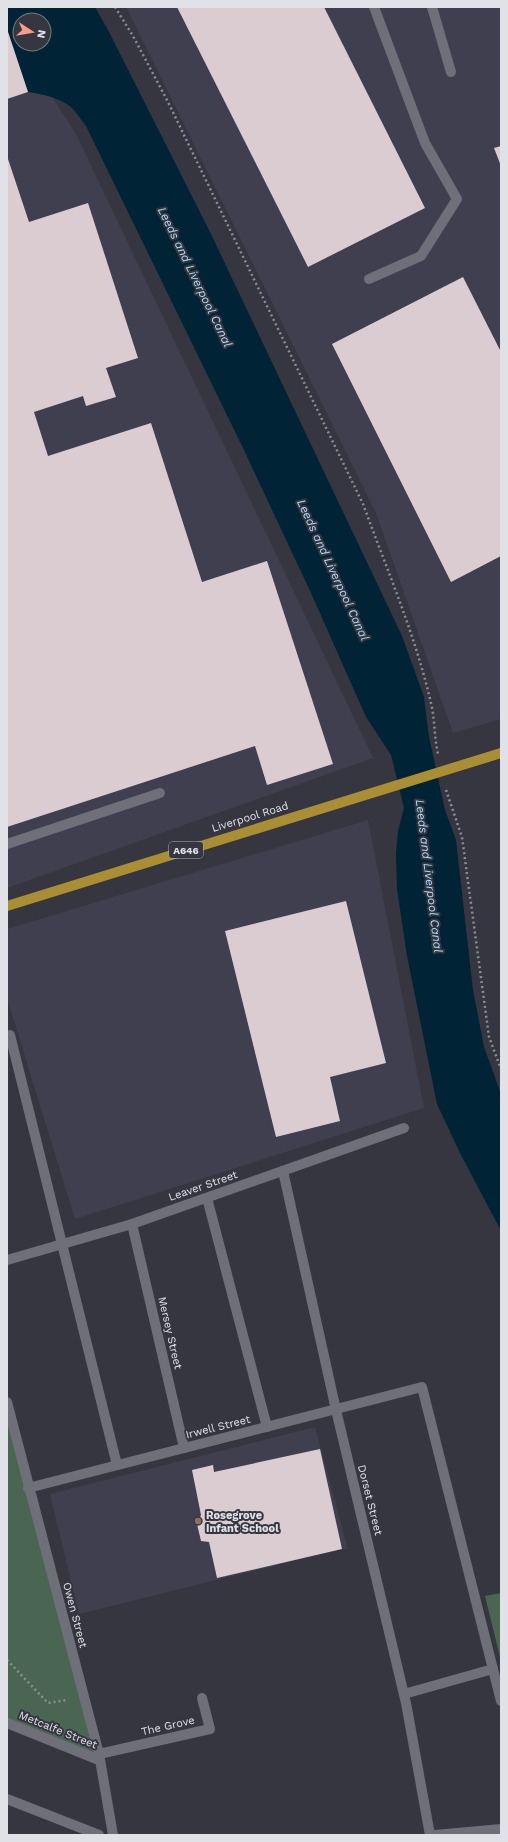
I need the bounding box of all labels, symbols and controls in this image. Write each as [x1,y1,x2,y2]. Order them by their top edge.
north arrow [12,12,52,52]
text: N [34,29,48,39]
water label: Leeds and Liverpool Canal [155,205,235,350]
water label: Leeds and Liverpool Canal [294,497,372,643]
street label: Liverpool Road [210,799,290,835]
water label: Leeds and Liverpool Canal [413,799,445,954]
road number: A646 [169,842,203,858]
street label: Leaver Street [167,1168,240,1204]
street label: Mersey Street [155,1295,185,1371]
street label: Irwell Street [184,1413,252,1441]
street label: Dorset Street [355,1463,385,1537]
place label: Rosegrove Infant School [206,1509,279,1535]
marker: Rosegrove Infant School [193,1516,203,1526]
street label: Owen Street [60,1581,90,1649]
street label: Metcalfe Street [17,1708,99,1752]
street label: The Grove [140,1714,196,1738]

